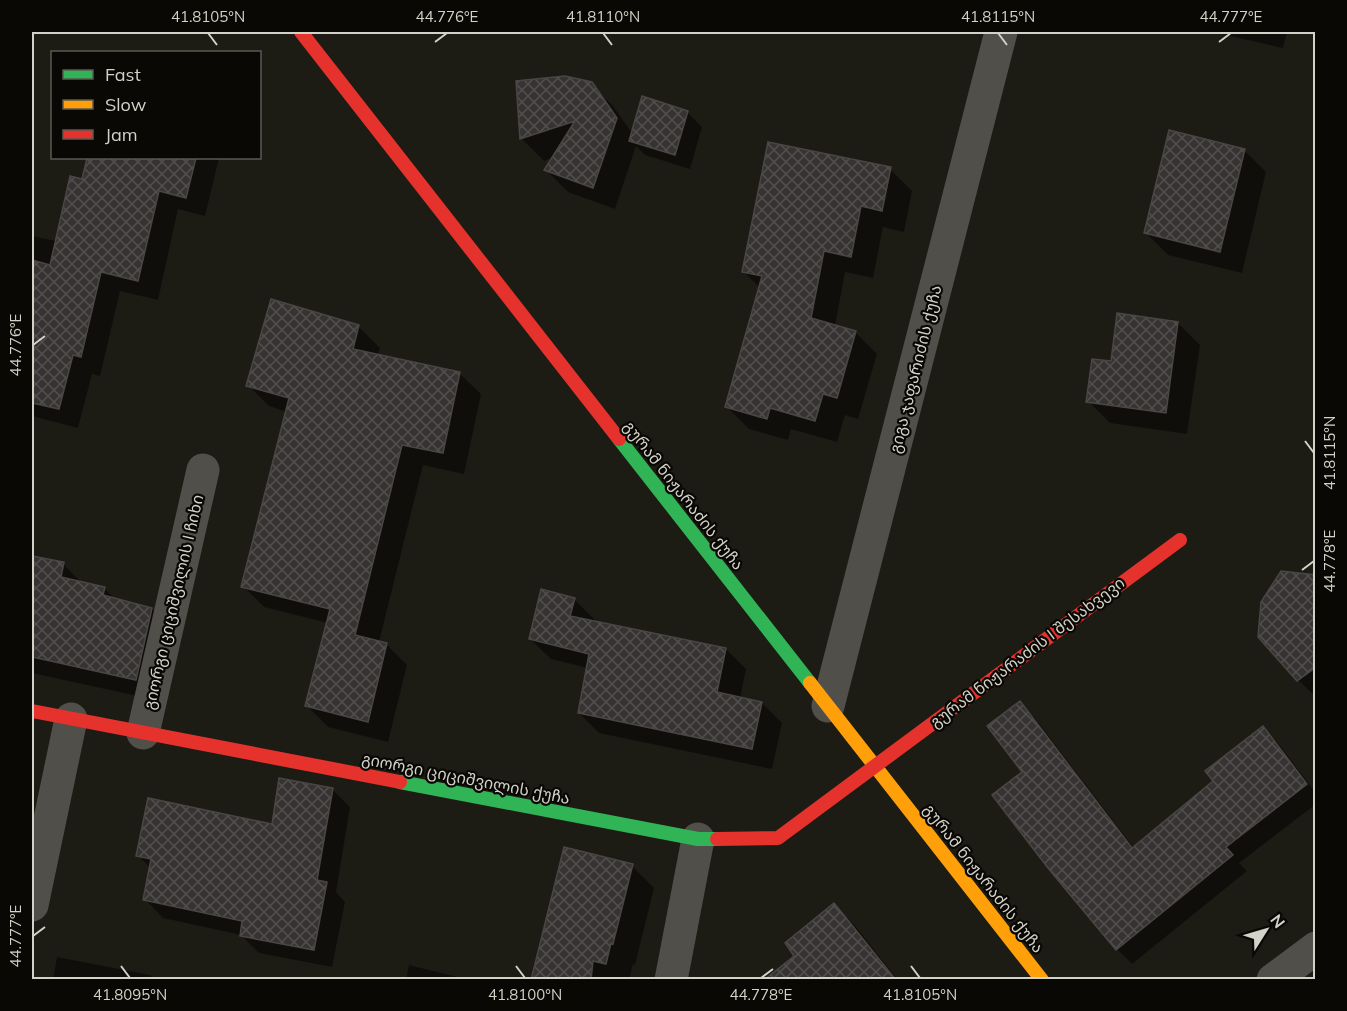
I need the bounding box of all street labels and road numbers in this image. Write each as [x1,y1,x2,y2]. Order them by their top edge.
street label: გიგა ჯაფარიძის ქუჩა [884,283,946,455]
street label: გურამ ნიჟარაძის ქუჩა [619,416,749,574]
street label: გიორგი ციციშვილის I ჩიხი [138,493,208,712]
street label: გურამ ნიჟარაძის I შესახვევი [926,572,1128,732]
street label: გიორგი ციციშვილის ქუჩა [360,748,572,809]
street label: გურამ ნიჟარაძის ქუჩა [919,799,1049,957]

